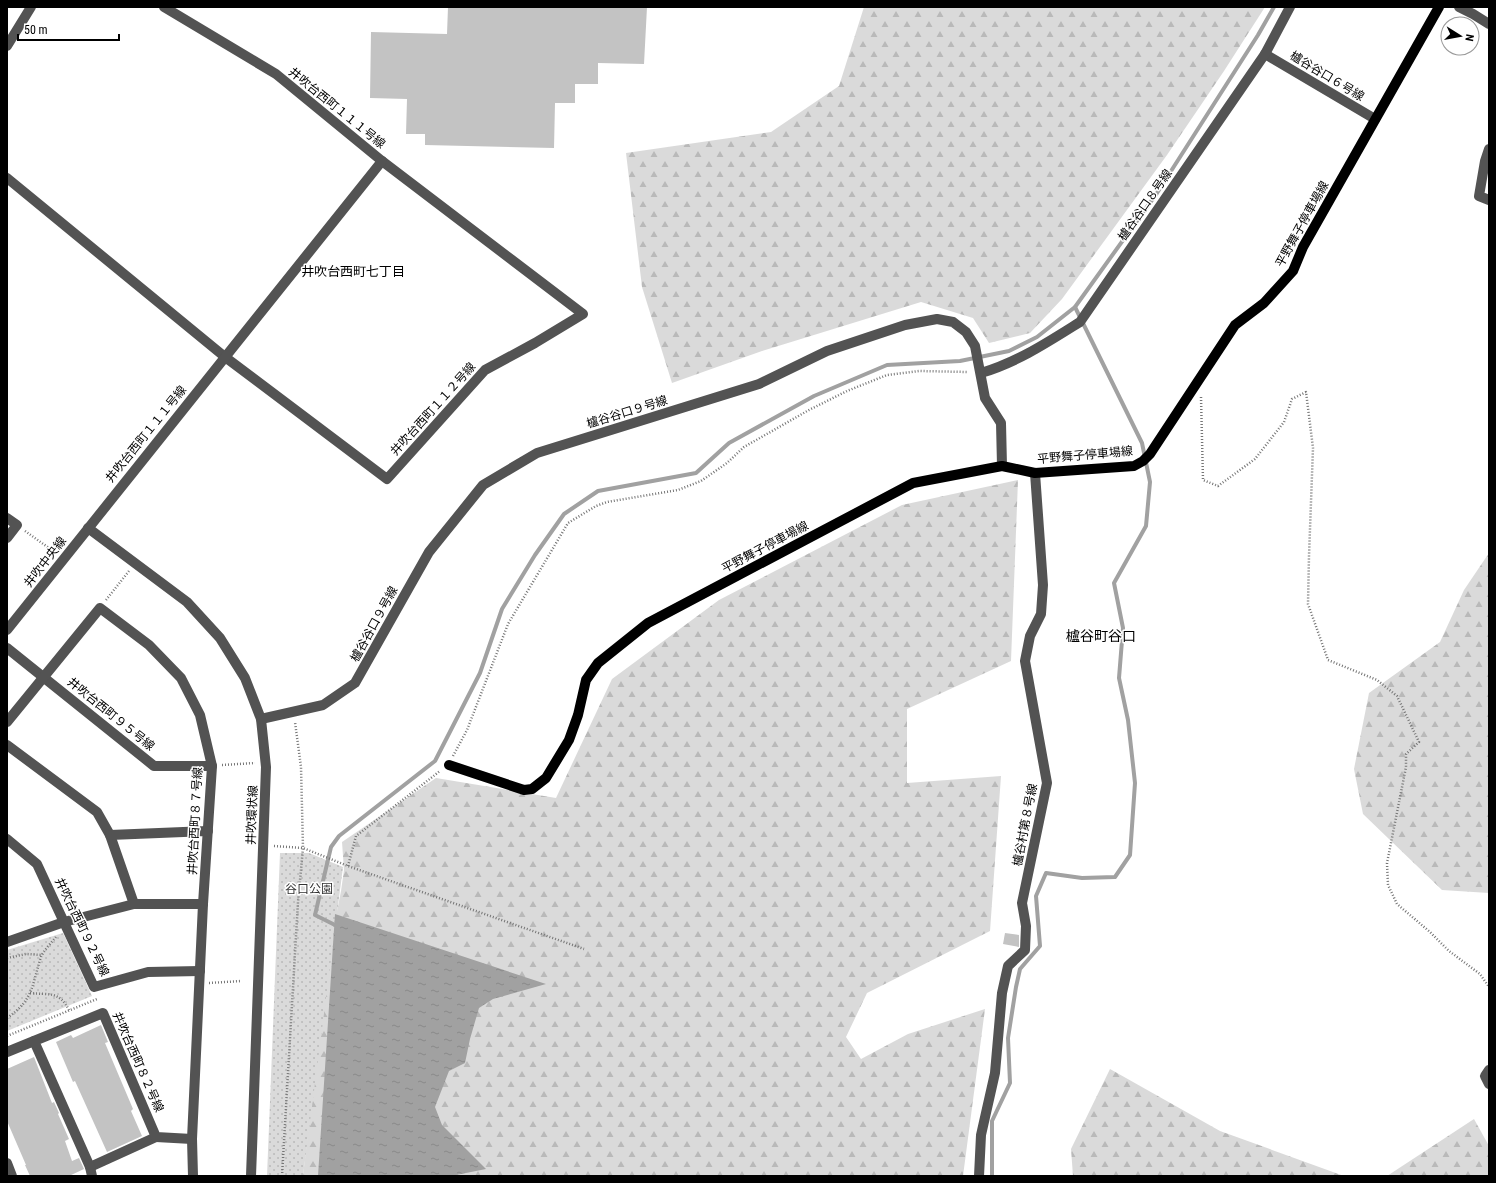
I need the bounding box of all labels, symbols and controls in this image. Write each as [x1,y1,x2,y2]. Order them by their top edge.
scale bar [18,16,119,42]
north arrow [1440,16,1480,56]
text: 50 m [24,23,48,37]
text: N [1462,33,1476,43]
street label: 櫨谷谷口６号線 [1287,48,1367,104]
street label: 井吹台西町１１１号線 [286,65,388,151]
street label: 櫨谷谷口８号線 [1115,167,1175,243]
street label: 平野舞子停車場線 [1273,179,1331,269]
district label: 井吹台西町七丁目 [301,264,405,279]
street label: 井吹台西町１１２号線 [388,360,478,458]
street label: 井吹台西町１１１号線 [103,383,189,485]
street label: 櫨谷谷口９号線 [585,393,669,431]
street label: 平野舞子停車場線 [1037,444,1133,466]
street label: 平野舞子停車場線 [719,518,811,576]
street label: 井吹中央線 [21,534,69,590]
street label: 櫨谷谷口９号線 [348,584,400,664]
district label: 櫨谷町谷口 [1066,628,1136,644]
street label: 井吹台西町９５号線 [65,675,157,753]
street label: 井吹台西町８７号線 [185,767,205,875]
street label: 櫨谷村第８号線 [1010,782,1040,868]
street label: 井吹環状線 [244,785,260,845]
street label: 井吹台西町９２号線 [52,875,112,979]
park label: 谷口公園 [285,882,333,896]
street label: 井吹台西町８２号線 [110,1010,166,1114]

